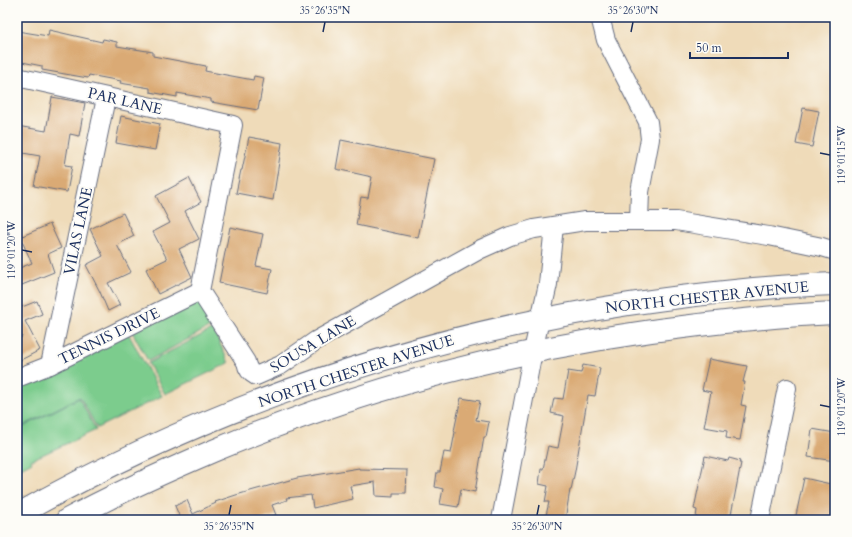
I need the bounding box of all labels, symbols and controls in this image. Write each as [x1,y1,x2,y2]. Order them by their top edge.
text: 35°26'35"N [300,4,351,18]
text: 35°26'30"N [608,4,659,18]
scale bar [690,34,788,60]
text: 50 m [696,40,723,56]
street label: PAR LANE [86,83,164,119]
text: 119°01'15"W [835,125,849,184]
street label: VILAS LANE [59,185,97,277]
text: 119°01'20"W [5,220,19,279]
street label: NORTH CHESTER AVENUE [604,276,810,318]
street label: TENNIS DRIVE [55,303,163,369]
street label: SOUSA LANE [266,311,360,377]
street label: NORTH CHESTER AVENUE [256,330,456,412]
text: 119°01'20"W [835,377,849,436]
text: 35°26'35"N [204,520,255,534]
text: 35°26'30"N [512,520,563,534]

